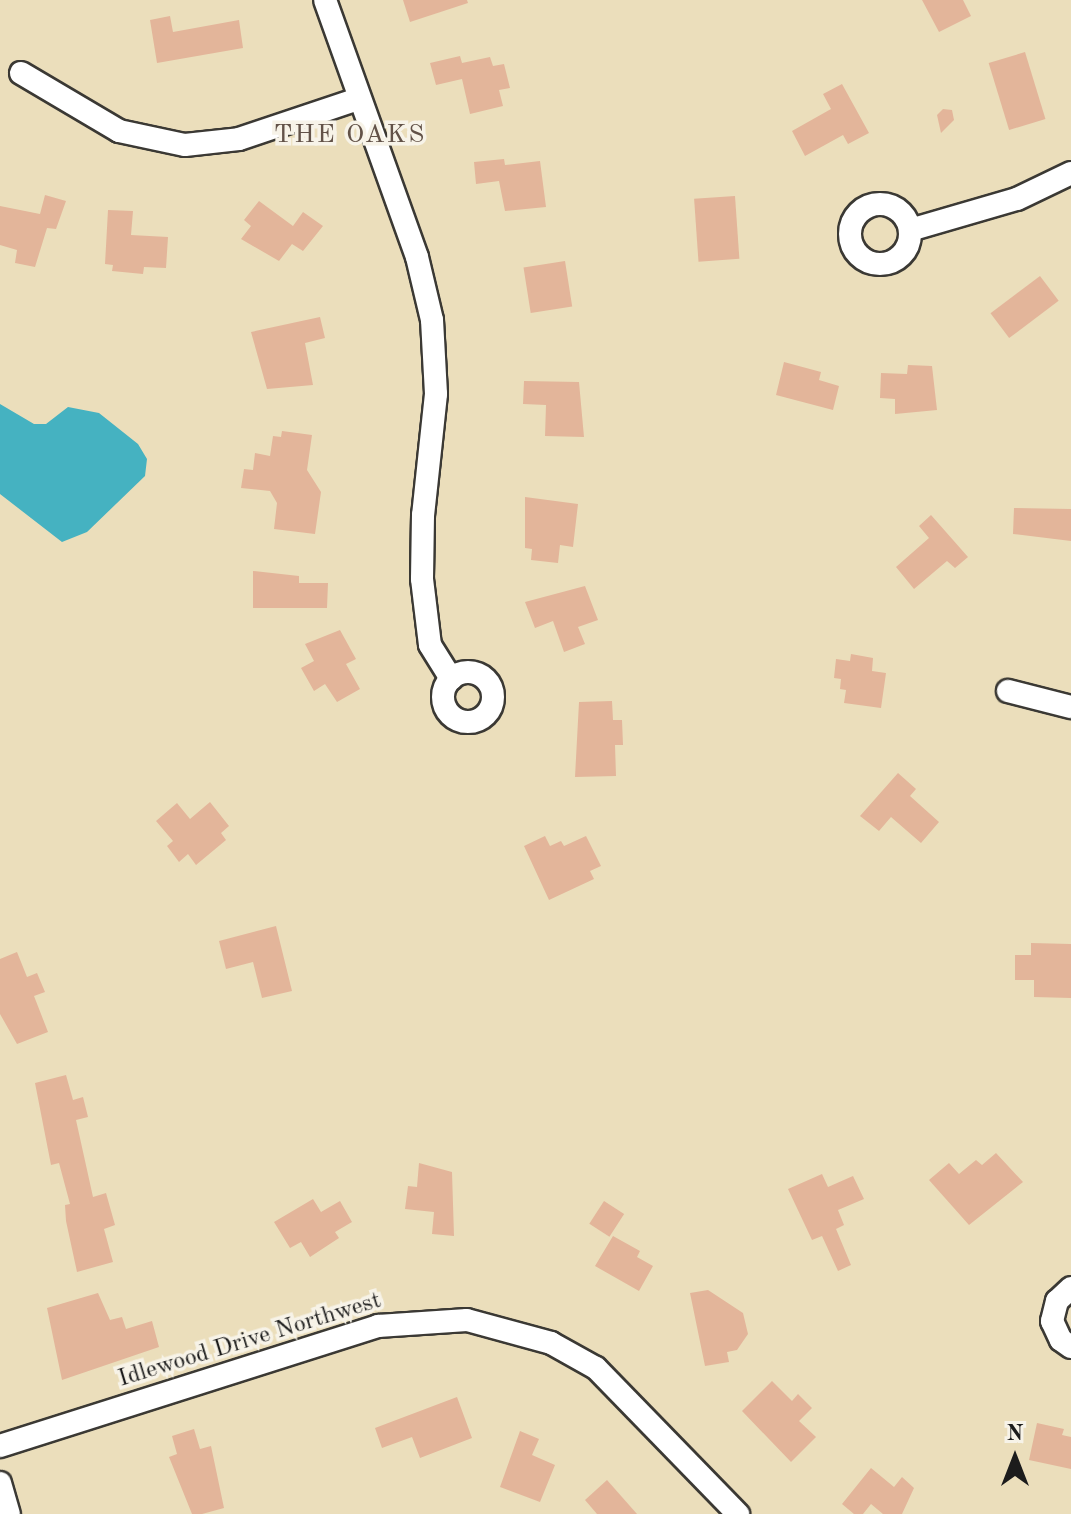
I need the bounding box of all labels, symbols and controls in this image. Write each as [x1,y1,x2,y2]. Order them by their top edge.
district label: THE OAKS [274,120,426,152]
street label: Idlewood Drive Northwest [115,1287,385,1395]
north arrow [975,1418,1055,1498]
text: N [1007,1423,1023,1445]

